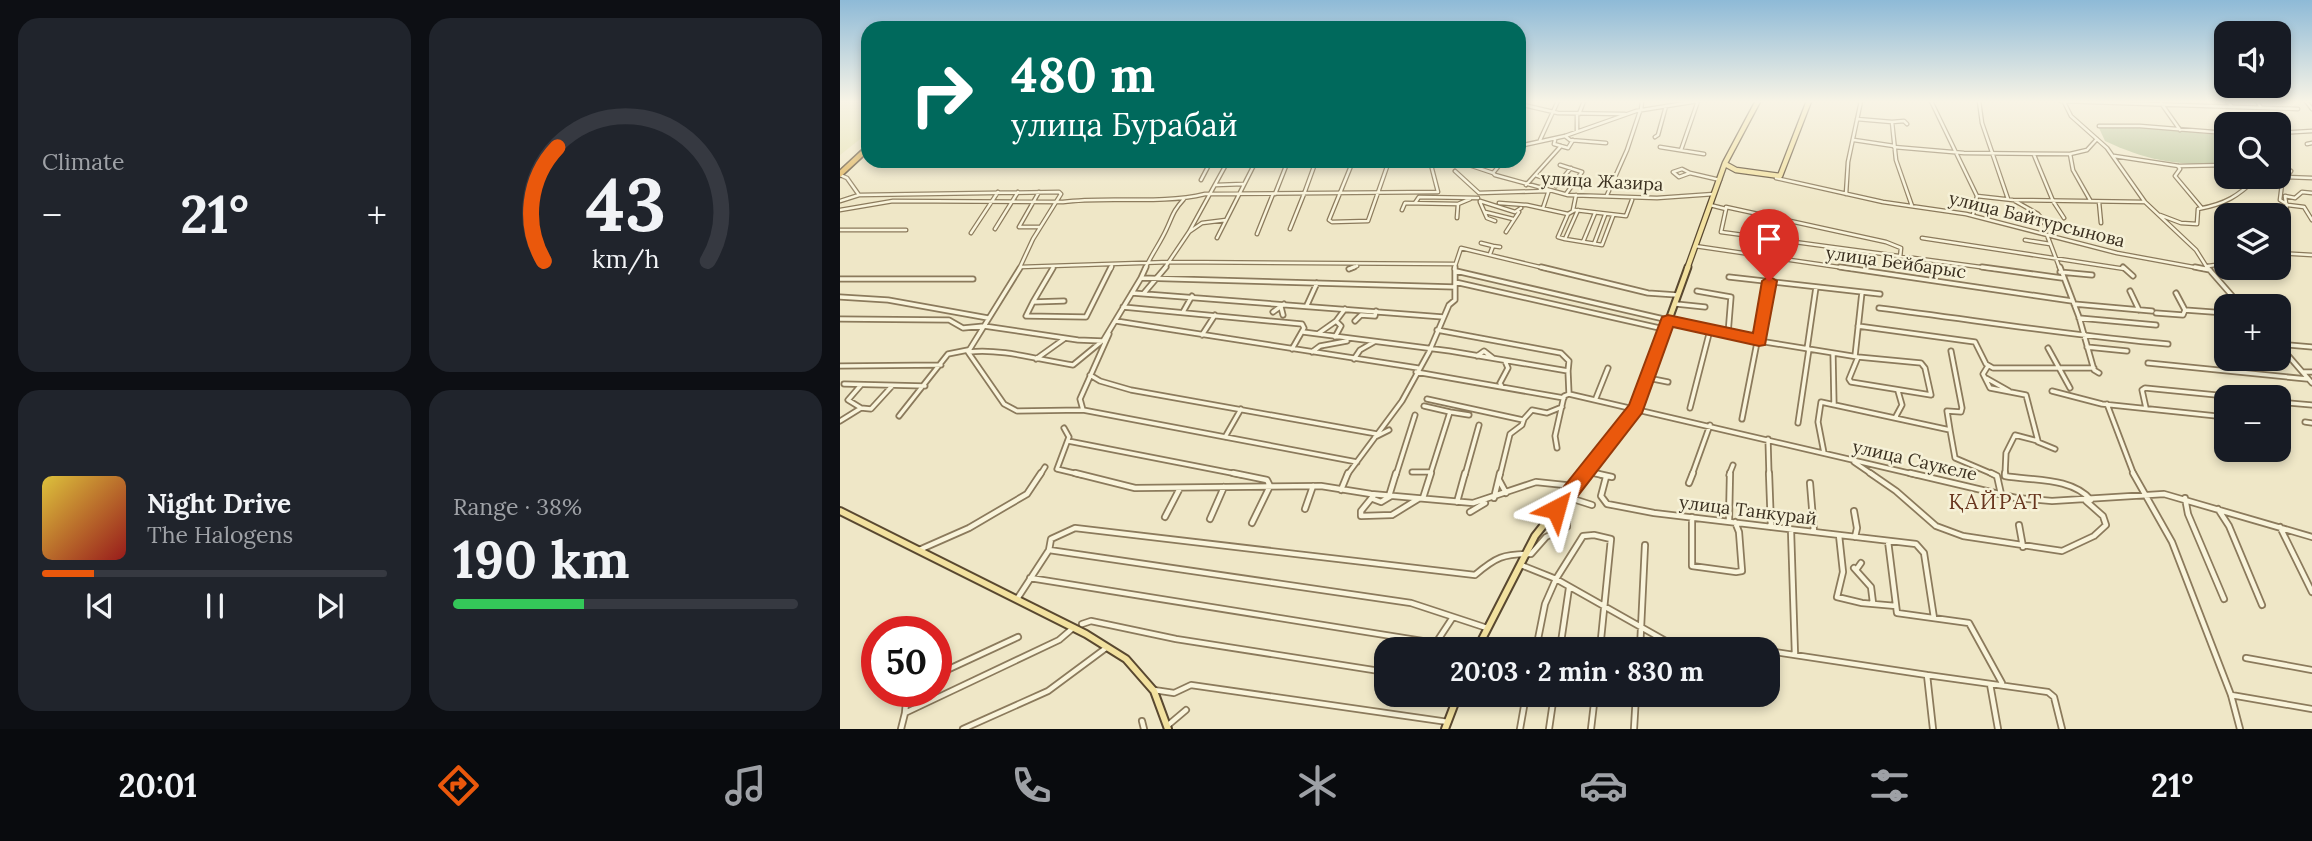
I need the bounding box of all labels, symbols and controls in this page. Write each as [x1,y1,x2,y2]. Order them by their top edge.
map controls [2214,21,2291,462]
button: sound [2214,21,2291,98]
text: 480 m [1011,43,1155,105]
icon: right [896,49,987,140]
text: улица Бурабай [1011,104,1238,145]
button: search [2214,112,2291,189]
text: Climate [42,147,124,176]
text: 43 [585,158,666,251]
street label: улица Жазира [1540,166,1664,196]
text: 21° [180,181,249,247]
street label: улица Байтурсынова [1947,186,2127,252]
text: − [42,191,62,239]
text: + [367,191,387,239]
button: layers [2214,203,2291,280]
pin [1739,209,1799,281]
icon: arrive [1750,220,1788,258]
street label: улица Бейбарыс [1824,241,1968,283]
text: km/h [592,243,659,275]
button: + [2214,294,2291,371]
button: − [2214,385,2291,462]
street label: улица Саукеле [1850,434,1980,486]
position arrow [1519,472,1593,546]
text: Night Drive [147,487,291,520]
district label: ҚАЙРАТ [1949,488,2043,515]
street label: улица Танкурай [1678,490,1818,530]
text: Range · 38% [453,492,582,521]
text: The Halogens [147,520,293,549]
text: 190 km [453,526,630,592]
icon: previous [81,587,119,625]
icon: pause [196,587,234,625]
icon: next [311,587,349,625]
speed limit sign: 50 [861,616,952,707]
text: 20:03 · 2 min · 830 m [1450,655,1704,688]
icon: directions [434,761,483,810]
icon: music [721,761,770,810]
icon: phone [1007,761,1056,810]
icon: climate [1293,761,1342,810]
icon: car [1579,761,1628,810]
icon: filters [1865,761,1914,810]
text: 20:01 [119,765,197,806]
text: 21° [2151,765,2193,806]

